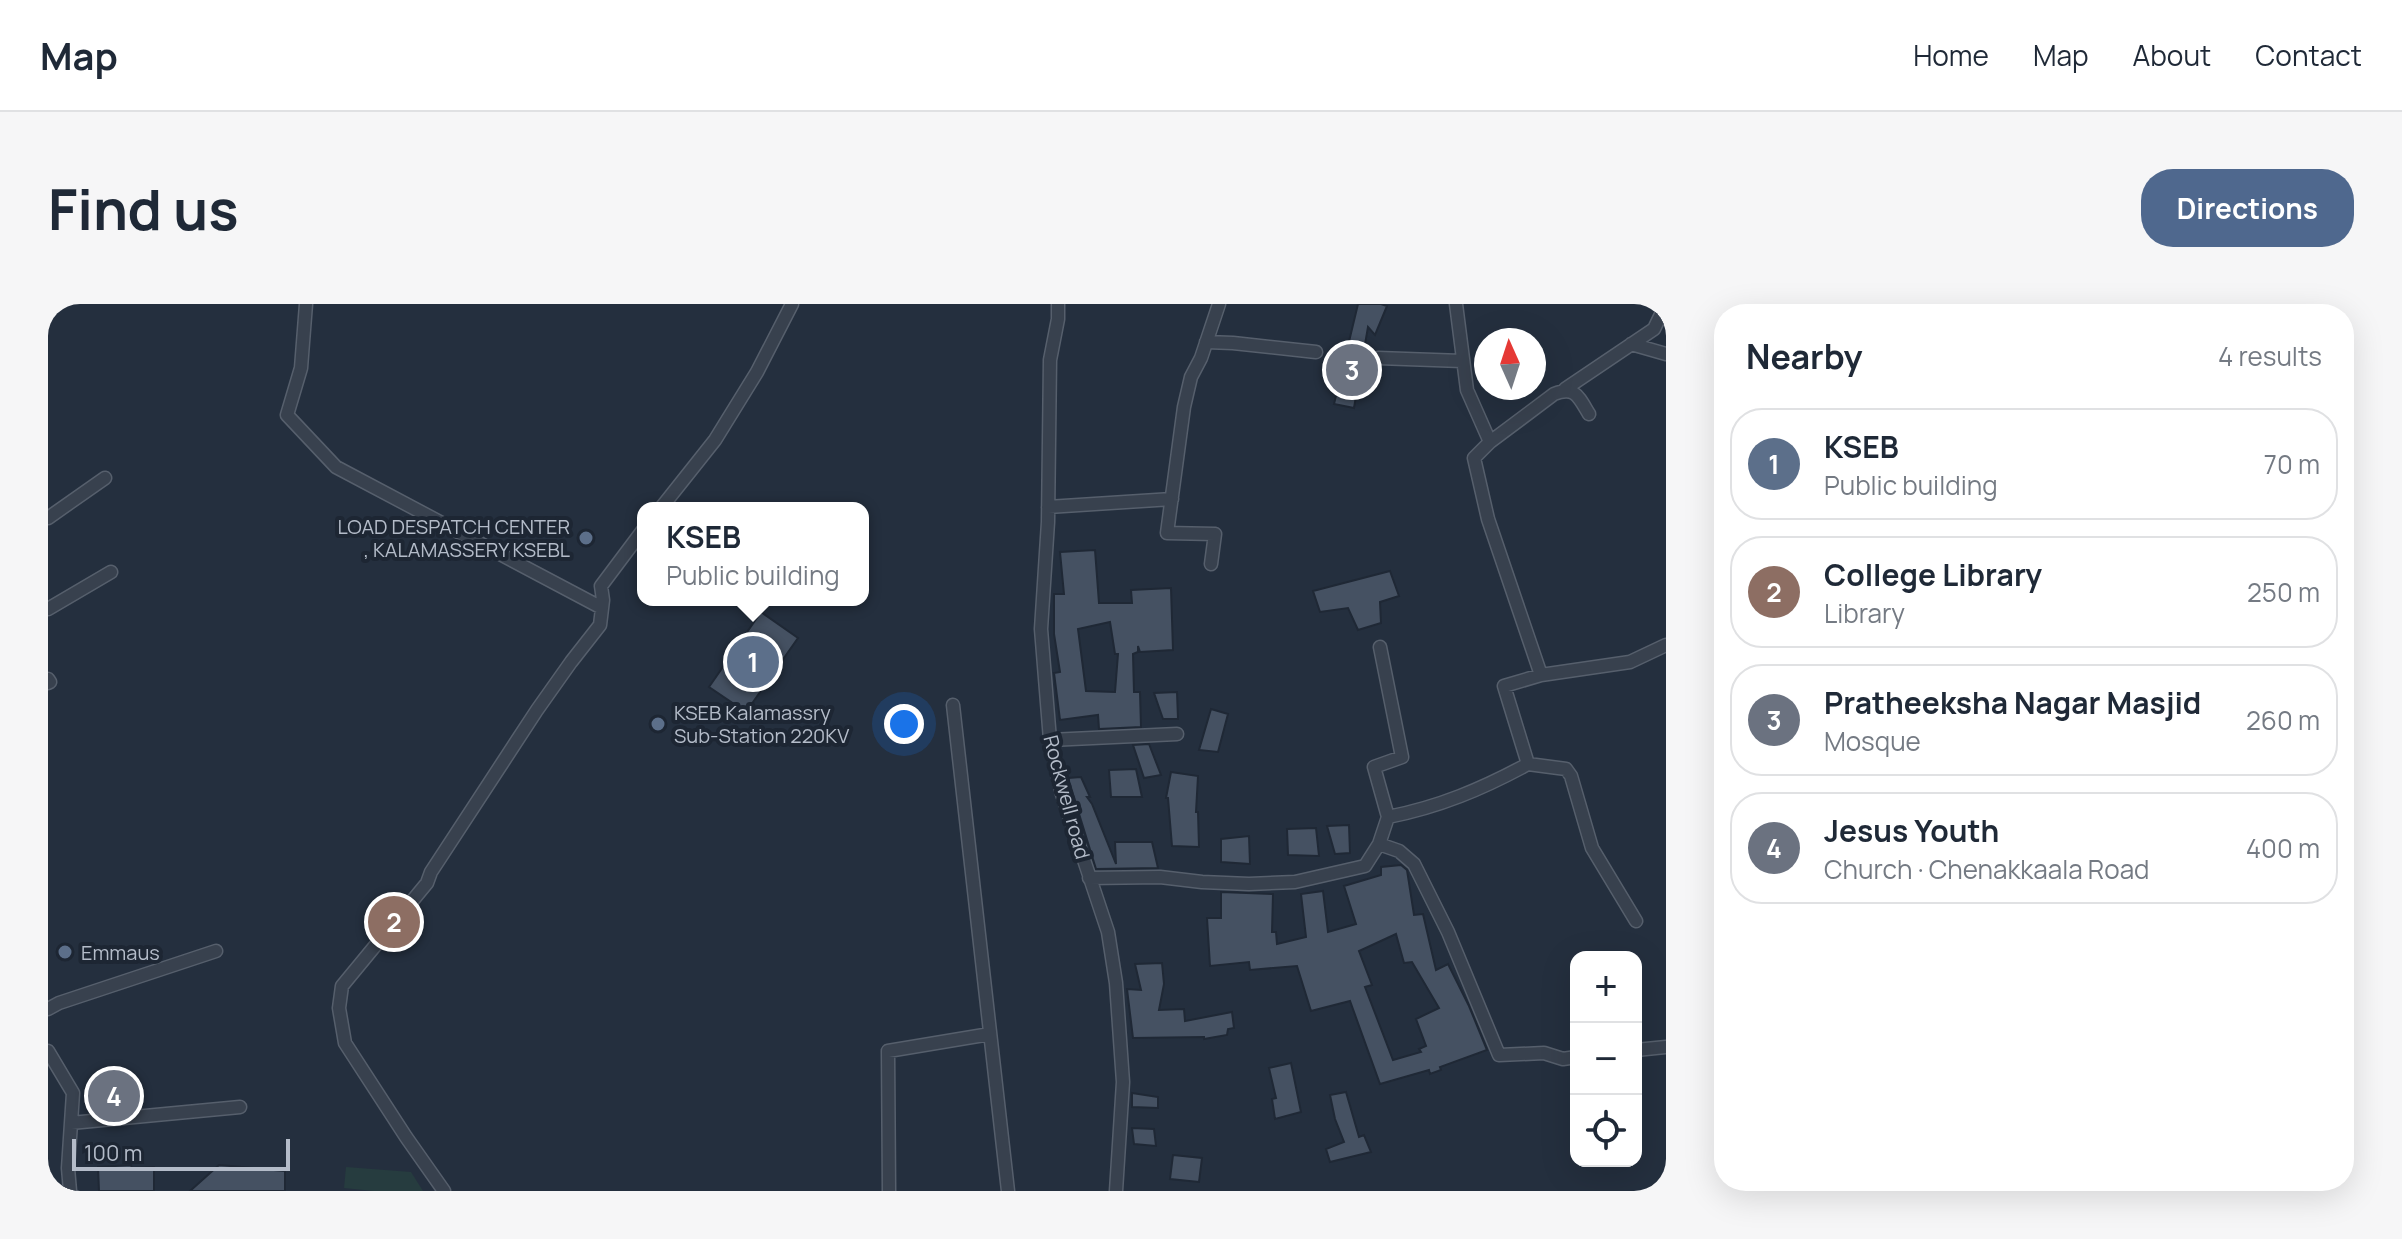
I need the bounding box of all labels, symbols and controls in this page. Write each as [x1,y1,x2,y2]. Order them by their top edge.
text: Map [40,29,118,81]
text: Home [1913,36,1989,74]
text: Map [2033,36,2089,74]
text: About [2133,36,2211,74]
text: Contact [2255,36,2362,74]
button: Directions [2141,169,2354,247]
text: Find us [48,170,239,247]
north arrow [1474,328,1546,400]
text: Nearby [1746,333,1862,379]
text: 4 results [2218,338,2322,374]
pin: 3 [1326,340,1378,400]
text: KSEB [1824,426,1899,467]
text: 1 [1768,446,1780,482]
text: 70 m [2264,446,2320,482]
text: Public building [1824,467,1998,503]
popup [637,502,869,606]
place label: LOAD DESPATCH CENTER , KALAMASSERY KSEBL [338,513,570,563]
text: KSEB [666,516,741,557]
marker: LOAD DESPATCH CENTER , KALAMASSERY KSEBL [577,529,595,547]
text: College Library [1824,554,2042,595]
text: Public building [666,557,840,593]
text: 2 [1766,574,1782,610]
text: 250 m [2247,574,2320,610]
text: Library [1824,595,1905,631]
pin: 1 [727,632,779,692]
text: Pratheeksha Nagar Masjid [1824,682,2201,723]
place label: KSEB Kalamassry Sub-Station 220KV [674,699,849,749]
text: 3 [1766,702,1782,738]
text: 260 m [2246,702,2320,738]
your location [884,704,924,744]
marker: KSEB Kalamassry Sub-Station 220KV [649,715,667,733]
text: Mosque [1824,723,1921,759]
street label: Rockwell road [1037,732,1097,862]
text: Jesus Youth [1824,810,1999,851]
text: 4 [1766,830,1782,866]
text: 400 m [2246,830,2320,866]
text: Church · Chenakkaala Road [1824,851,2149,887]
pin: 2 [368,892,420,952]
place label: Emmaus [81,939,160,966]
marker: Emmaus [56,943,74,961]
map controls [1570,951,1642,1167]
button: + [1570,951,1642,1023]
button: − [1570,1023,1642,1095]
pin: 4 [88,1066,140,1126]
button: locate [1570,1095,1642,1167]
scale bar [72,1135,290,1171]
text: 100 m [84,1138,142,1168]

